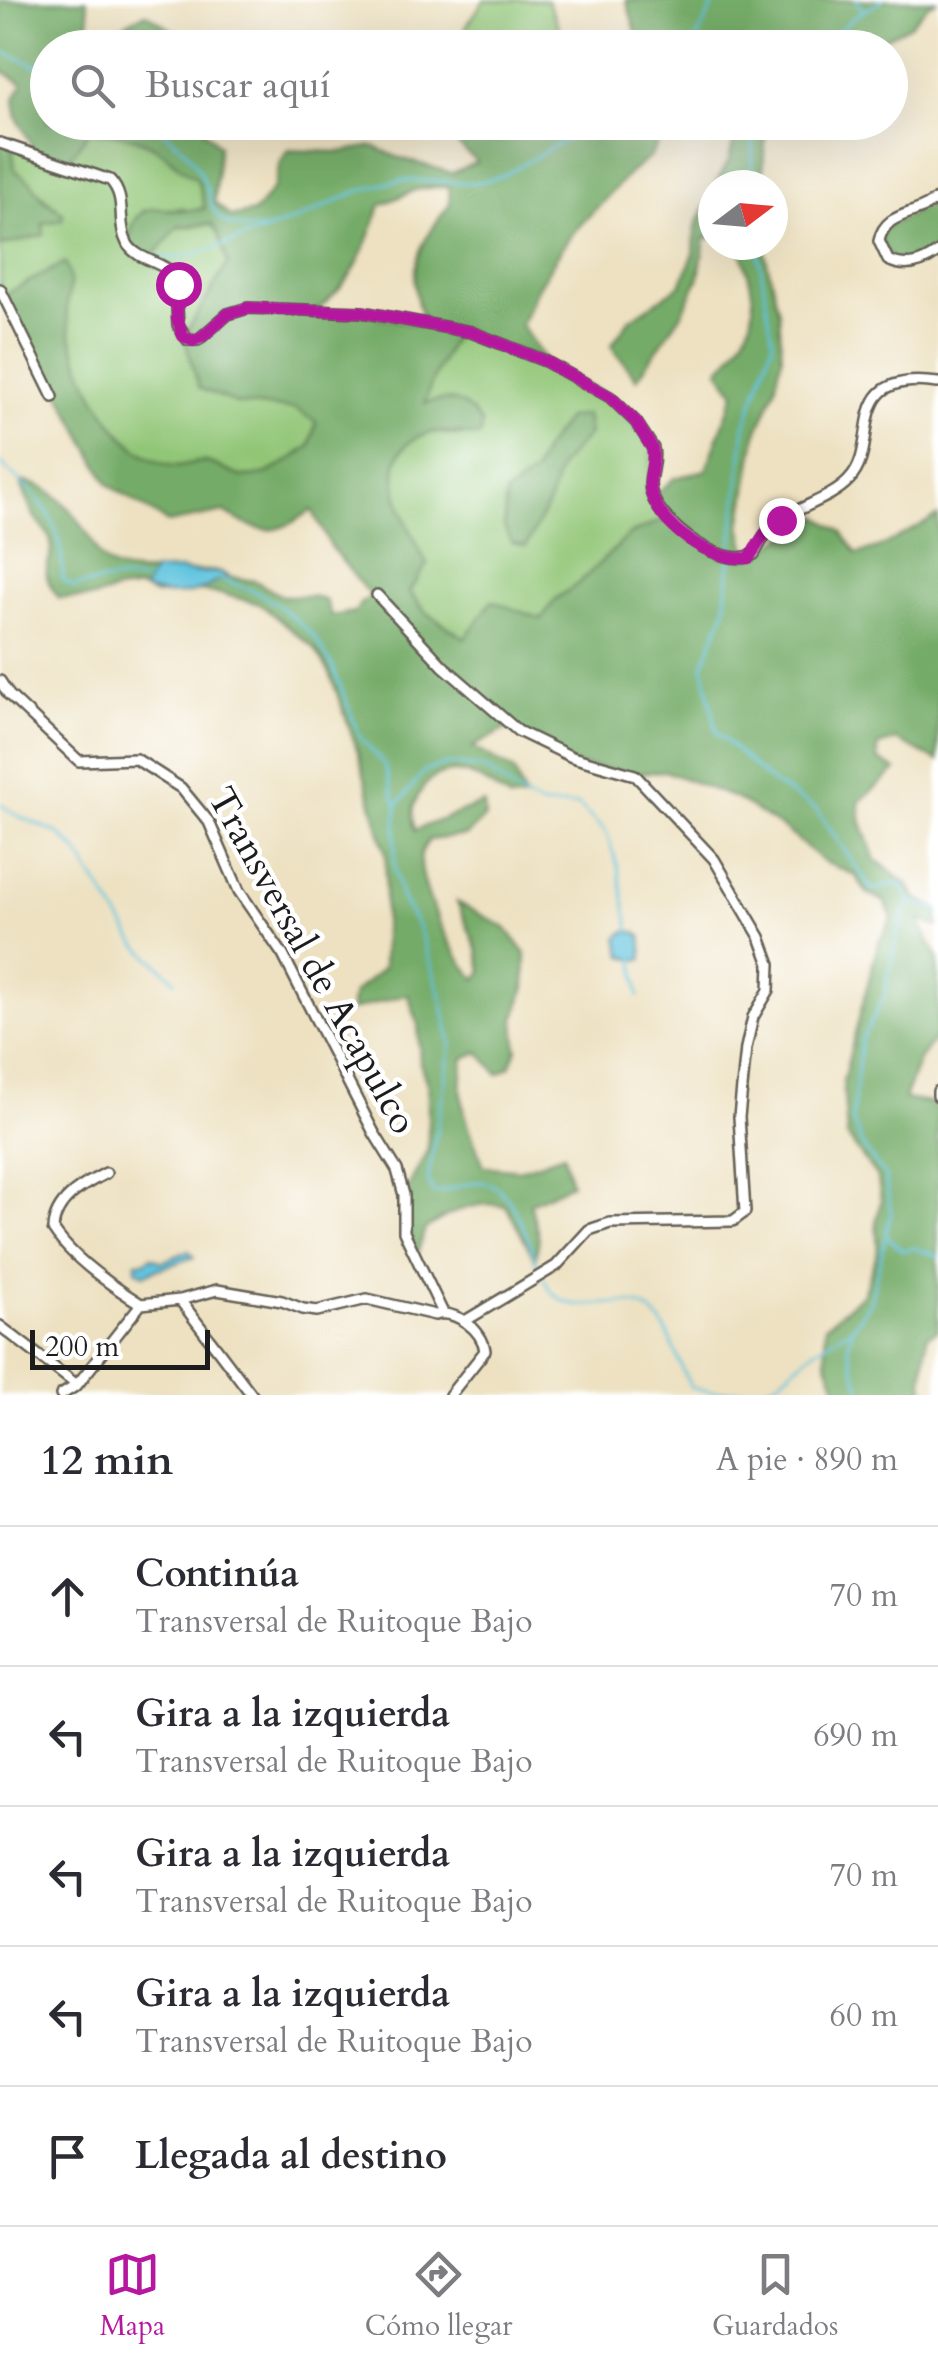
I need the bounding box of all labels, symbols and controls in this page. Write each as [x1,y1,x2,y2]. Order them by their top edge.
search box [30,30,908,140]
icon: search [65,58,120,113]
text: Buscar aquí [145,59,331,111]
north arrow [698,170,788,260]
route start [156,262,202,308]
route end [759,498,805,544]
street label: Transversal de Acapulco [195,778,429,1143]
scale bar [30,1325,210,1370]
text: 200 m [45,1328,119,1366]
text: 12 min [40,1432,173,1489]
text: A pie · 890 m [716,1438,898,1482]
text: Continúa [135,1548,299,1600]
icon: ahead [40,1569,95,1624]
text: 70 m [830,1574,898,1618]
text: Transversal de Ruitoque Bajo [135,1600,533,1644]
text: Gira a la izquierda [135,1688,450,1740]
icon: left [40,1709,95,1764]
text: 690 m [813,1714,898,1758]
text: Transversal de Ruitoque Bajo [135,1740,533,1784]
text: Gira a la izquierda [135,1828,450,1880]
icon: left [40,1849,95,1904]
text: 70 m [830,1854,898,1898]
text: Transversal de Ruitoque Bajo [135,1880,533,1924]
text: Gira a la izquierda [135,1968,450,2020]
icon: left [40,1989,95,2044]
text: 60 m [830,1994,898,2038]
text: Transversal de Ruitoque Bajo [135,2020,533,2064]
icon: arrive [40,2129,95,2184]
text: Llegada al destino [135,2130,447,2182]
tab: Mapa [100,2247,165,2345]
tab: Cómo llegar [365,2247,513,2345]
tab: Guardados [712,2247,838,2345]

